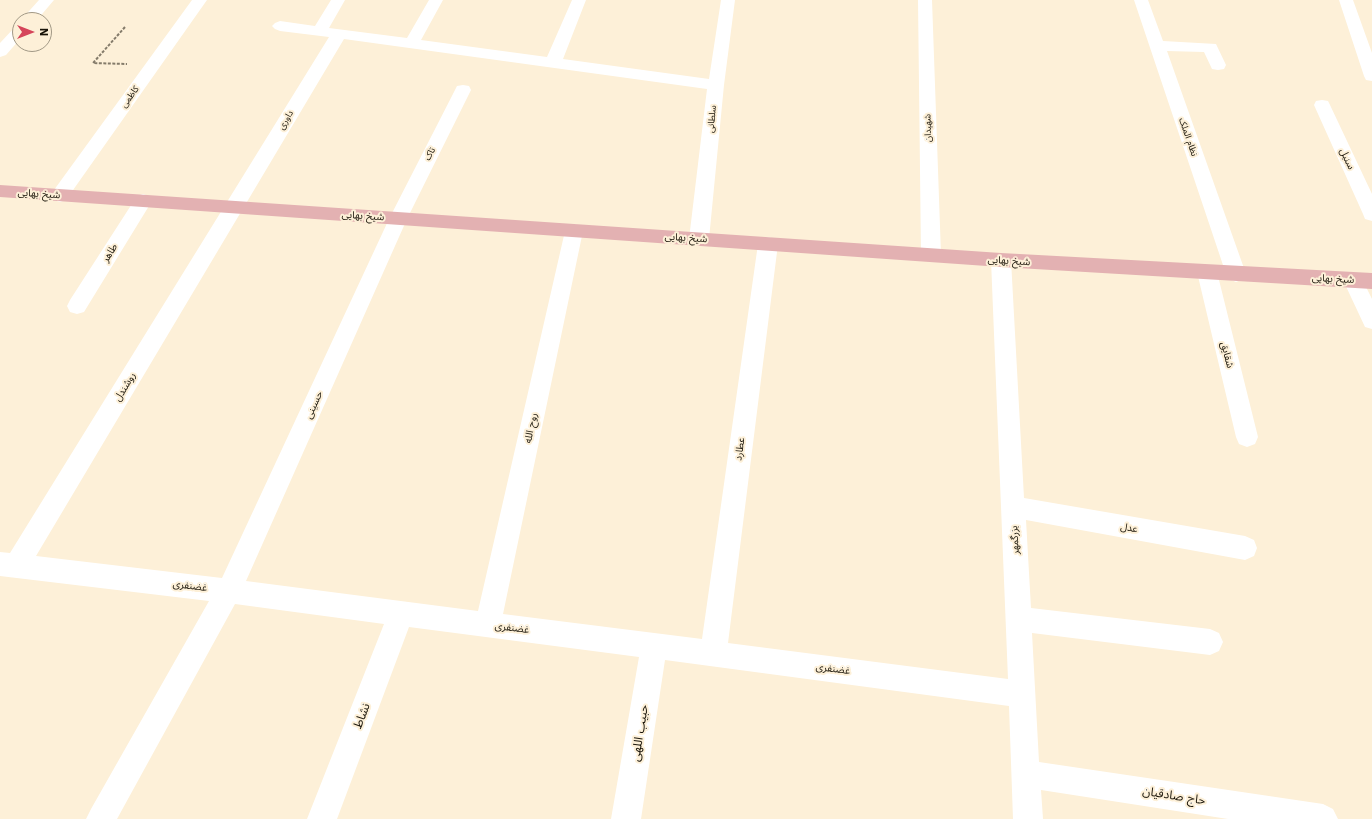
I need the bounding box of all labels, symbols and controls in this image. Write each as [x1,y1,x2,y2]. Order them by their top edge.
north arrow [12,12,52,52]
text: N [37,28,50,36]
street label: کاظمی [119,84,141,110]
street label: سلطانی [705,105,719,133]
street label: داوری [276,108,296,132]
street label: شهیدان [922,114,934,142]
street label: نظام الملک [1176,116,1200,158]
street label: تاک [422,146,438,162]
street label: سنبل [1337,146,1357,172]
street label: شیخ بهایی [17,187,61,201]
street label: شیخ بهایی [341,209,385,223]
street label: شیخ بهایی [664,231,708,245]
street label: طاهر [100,242,120,264]
street label: شیخ بهایی [987,254,1031,268]
street label: شیخ بهایی [1311,272,1355,286]
street label: شقایق [1218,341,1236,369]
street label: روشندل [112,370,138,404]
street label: حسینی [303,389,325,421]
street label: روح الله [522,412,540,444]
street label: عطارد [732,437,748,461]
street label: عدل [1119,521,1139,535]
street label: بزرگمهر [1008,525,1022,555]
street label: غضنفری [172,578,208,594]
street label: غضنفری [494,620,530,636]
street label: غضنفری [815,661,851,677]
street label: نشاط [351,701,373,731]
street label: حبیب اللهی [628,704,652,762]
street label: حاج صادقیان [1141,784,1207,808]

